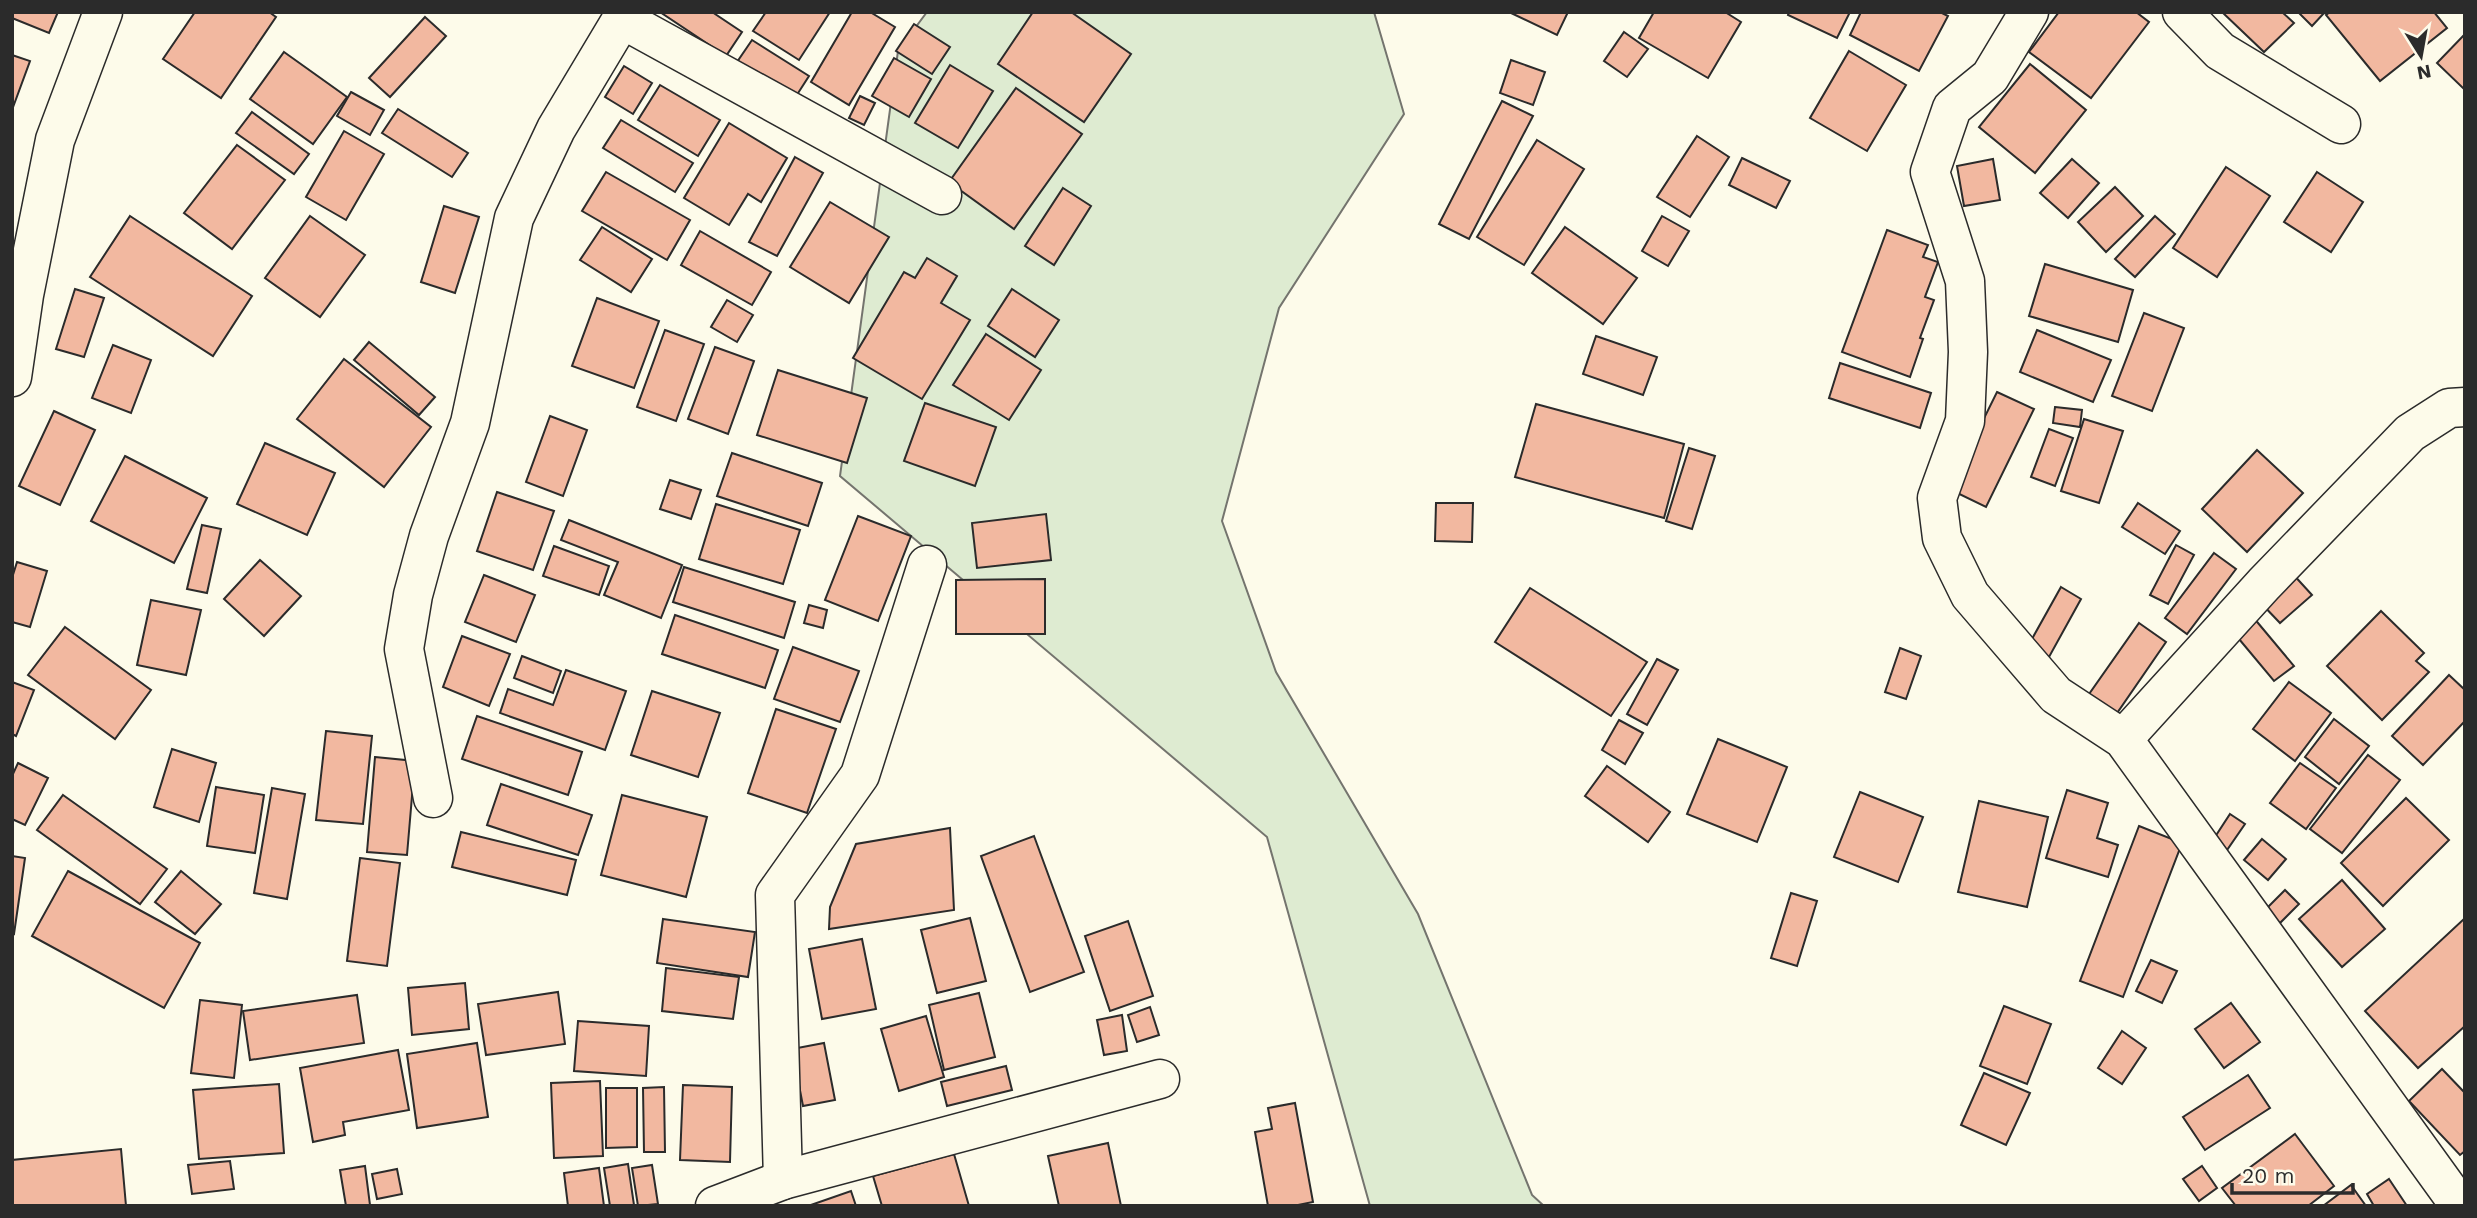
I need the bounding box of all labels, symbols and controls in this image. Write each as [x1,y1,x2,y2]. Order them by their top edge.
north arrow [2386,21,2456,91]
text: N [2415,60,2433,85]
scale bar [2232,1152,2353,1196]
text: 20 m [2242,1163,2294,1188]

